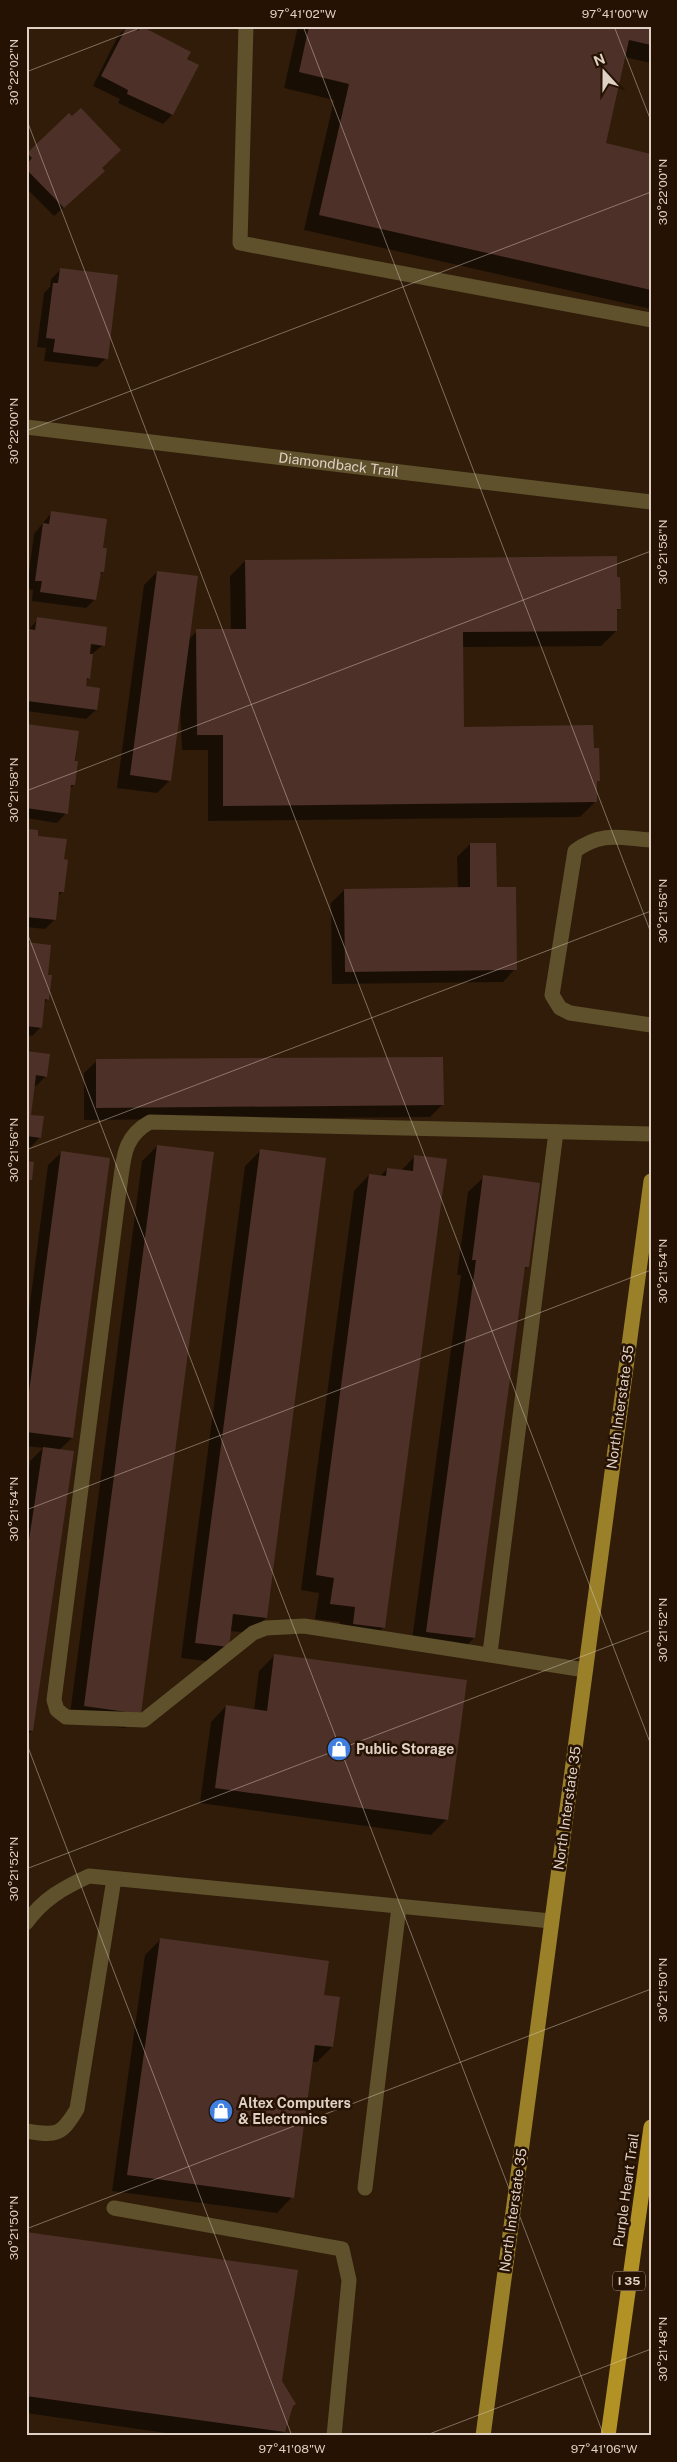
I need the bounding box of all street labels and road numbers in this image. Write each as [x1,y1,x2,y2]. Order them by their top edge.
street label: Diamondback Trail [278,449,400,480]
street label: North Interstate 35 [603,1344,637,1470]
street label: North Interstate 35 [550,1745,584,1871]
street label: Purple Heart Trail [610,2132,642,2248]
street label: North Interstate 35 [496,2147,530,2273]
road number: I 35 [613,2272,645,2290]

